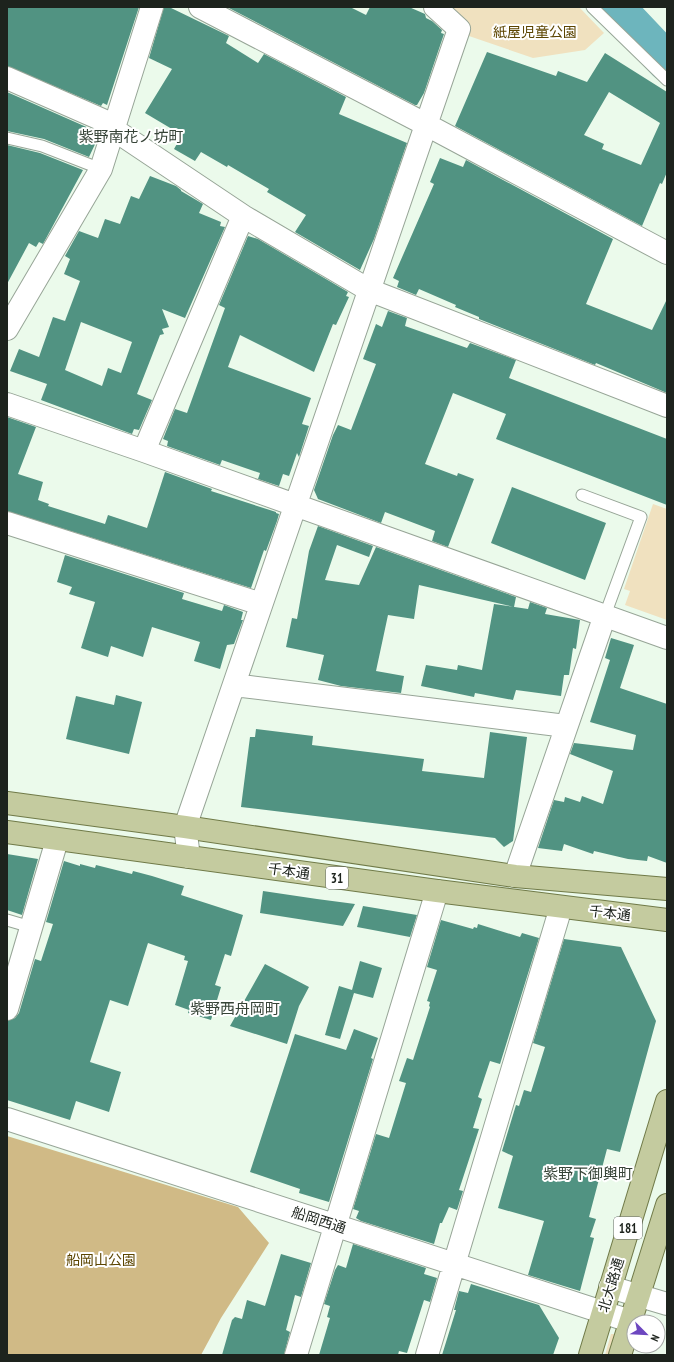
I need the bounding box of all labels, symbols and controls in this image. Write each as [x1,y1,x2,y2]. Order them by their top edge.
park label: 紙屋児童公園 [493,23,577,41]
district label: 紫野南花ノ坊町 [78,127,184,146]
street label: 千本通 [267,859,311,883]
road number: 31 [326,867,348,889]
street label: 千本通 [588,902,632,924]
district label: 紫野西舟岡町 [190,999,280,1018]
district label: 紫野下御輿町 [543,1164,633,1183]
street label: 船岡西通 [290,1203,348,1237]
road number: 181 [614,1217,642,1239]
park label: 船岡山公園 [66,1251,136,1269]
street label: 北大路通 [594,1256,628,1314]
north arrow [626,1314,666,1354]
text: N [648,1333,663,1344]

